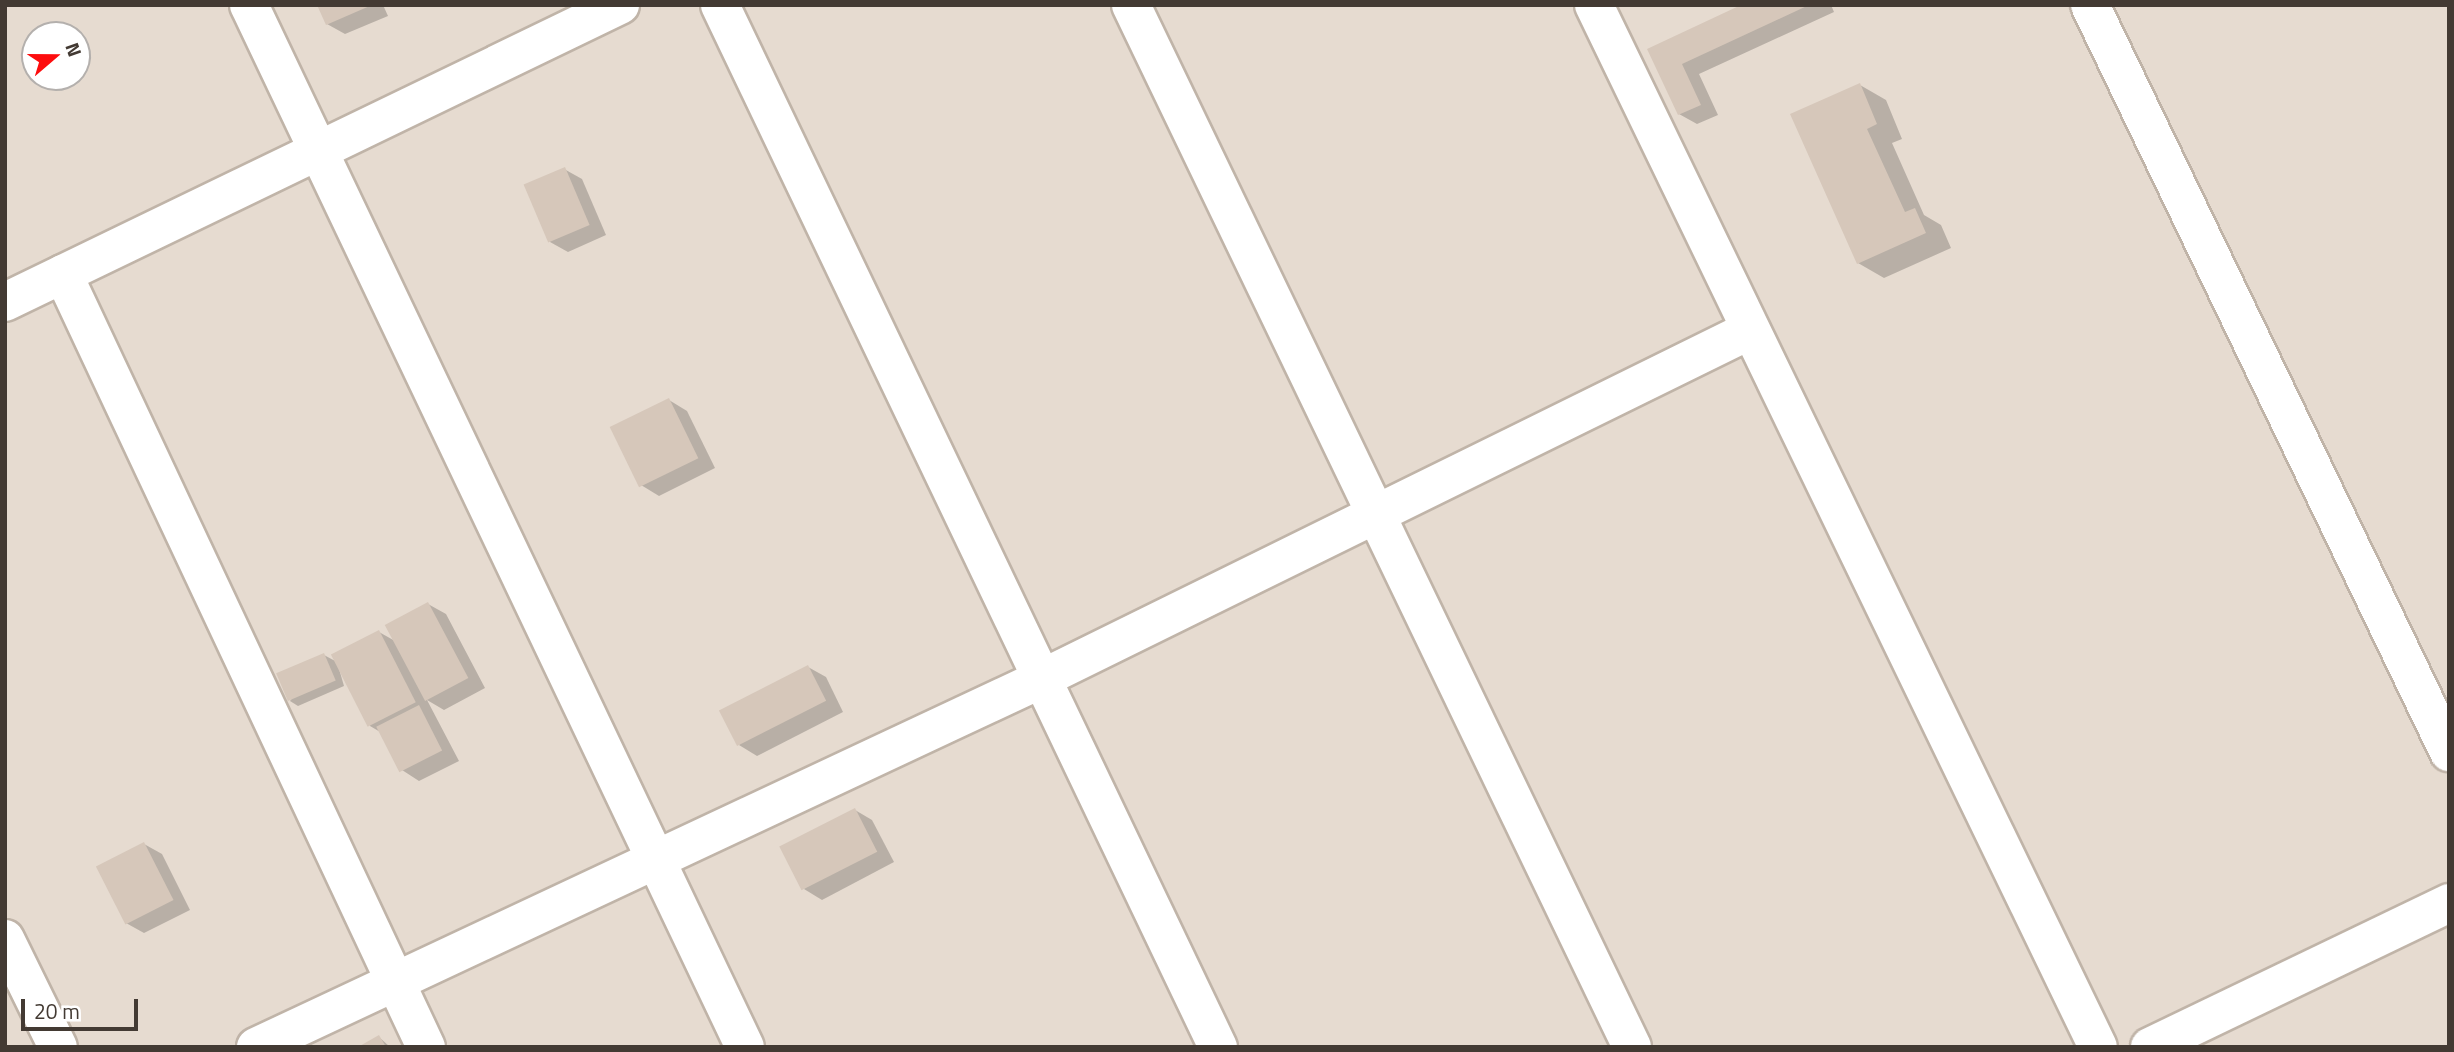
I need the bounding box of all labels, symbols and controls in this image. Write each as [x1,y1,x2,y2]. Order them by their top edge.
north arrow [21,21,91,91]
text: N [58,38,90,60]
scale bar [24,986,142,1030]
text: 20 m [34,995,80,1027]

